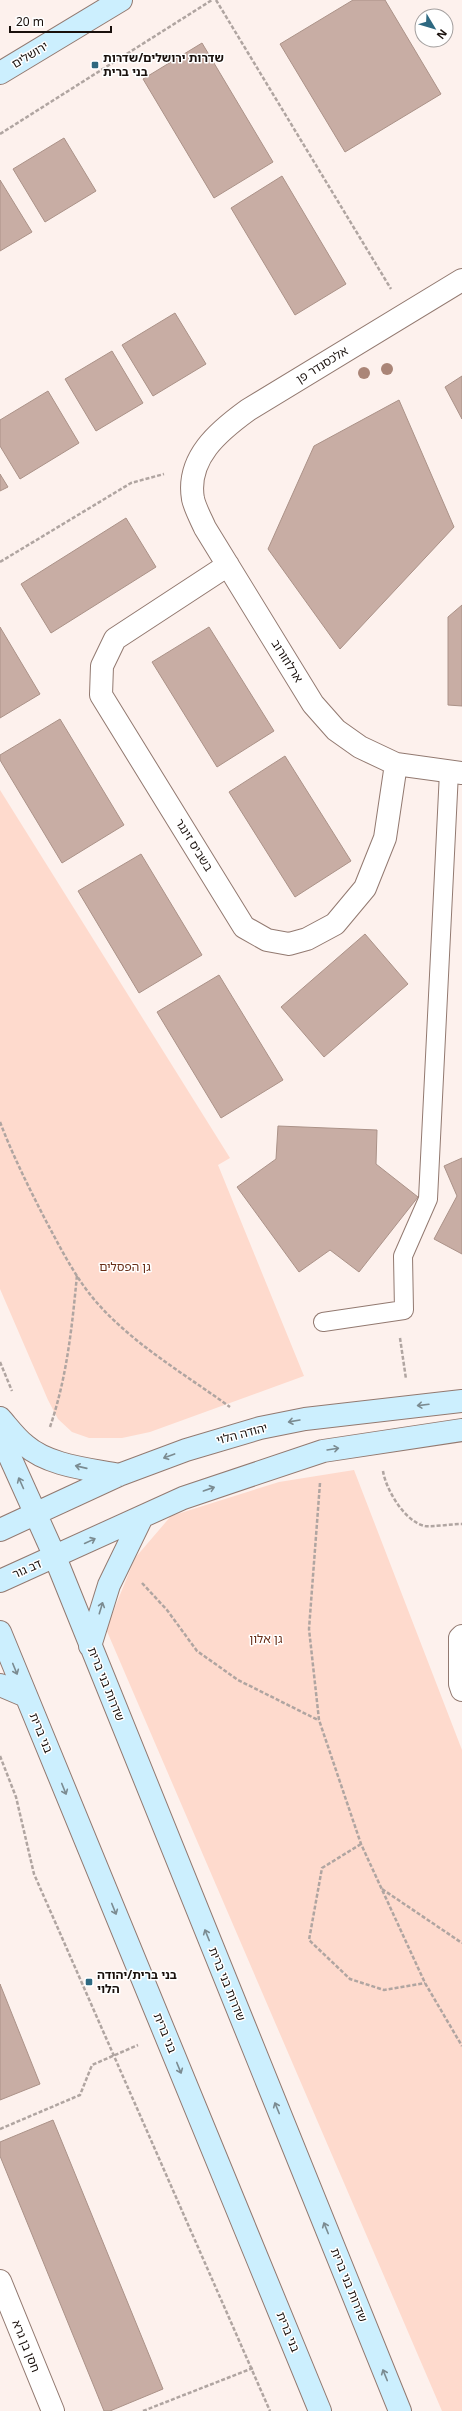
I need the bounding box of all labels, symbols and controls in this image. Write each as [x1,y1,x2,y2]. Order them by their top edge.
scale bar [10,8,111,34]
north arrow [414,8,454,48]
text: 20 m [16,13,44,30]
text: N [434,26,451,43]
street label: ירושלים [8,37,51,72]
place label: שדרות ירושלים/שדרות בני ברית [103,49,224,80]
marker: שדרות ירושלים/שדרות בני ברית [90,60,100,70]
street label: אלכסנדר פן [292,342,351,387]
street label: ארלוזורוב [268,636,308,686]
street label: בשביס זינגר [172,815,217,874]
park label: גן הפסלים [99,1258,151,1275]
one-way arrow [417,1401,430,1409]
one-way arrow [288,1418,301,1426]
street label: יהודה הלוי [214,1419,269,1448]
one-way arrow [326,1445,339,1453]
one-way arrow [164,1453,176,1461]
one-way arrow [74,1463,87,1471]
one-way arrow [17,1478,25,1490]
one-way arrow [203,1485,215,1493]
one-way arrow [84,1537,96,1544]
street label: דב גור [10,1554,45,1582]
one-way arrow [98,1602,105,1615]
park label: גן אלון [250,1630,283,1647]
street label: שדרות בני ברית [84,1644,129,1723]
one-way arrow [11,1662,19,1674]
street label: בני ברית [26,1710,57,1756]
one-way arrow [61,1782,68,1794]
one-way arrow [110,1903,118,1915]
one-way arrow [203,1930,211,1942]
street label: שדרות בני ברית [205,1944,250,2023]
place label: בני ברית/יהודה הלוי [97,1966,177,1997]
marker: בני ברית/יהודה הלוי [84,1977,94,1987]
street label: בני ברית [150,2010,181,2056]
one-way arrow [176,2062,183,2074]
one-way arrow [273,2102,281,2114]
one-way arrow [322,2223,329,2235]
street label: שדרות בני ברית [327,2245,372,2324]
street label: בני ברית [273,2309,304,2355]
street label: חסן בן גרא [8,2317,45,2375]
one-way arrow [381,2369,389,2381]

